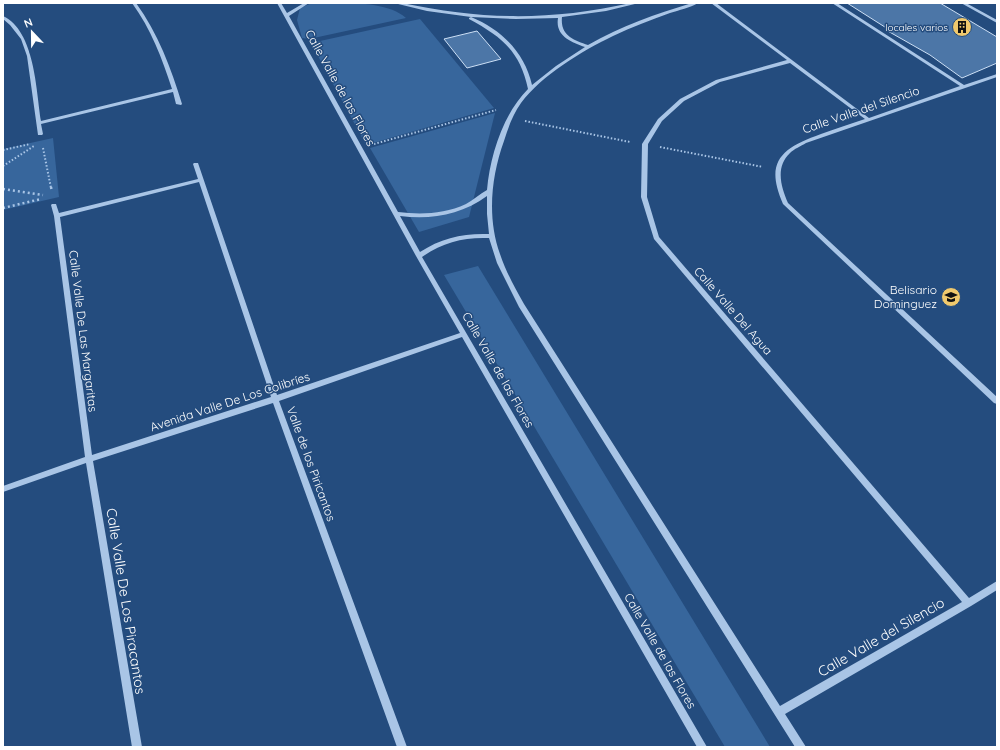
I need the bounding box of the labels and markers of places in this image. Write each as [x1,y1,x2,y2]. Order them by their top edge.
building icon: locales varios [951,16,973,38]
place label: locales varios [885,21,948,34]
place label: Belisario Dominguez [874,282,937,311]
school or university icon: Belisario Dominguez [940,286,962,308]

